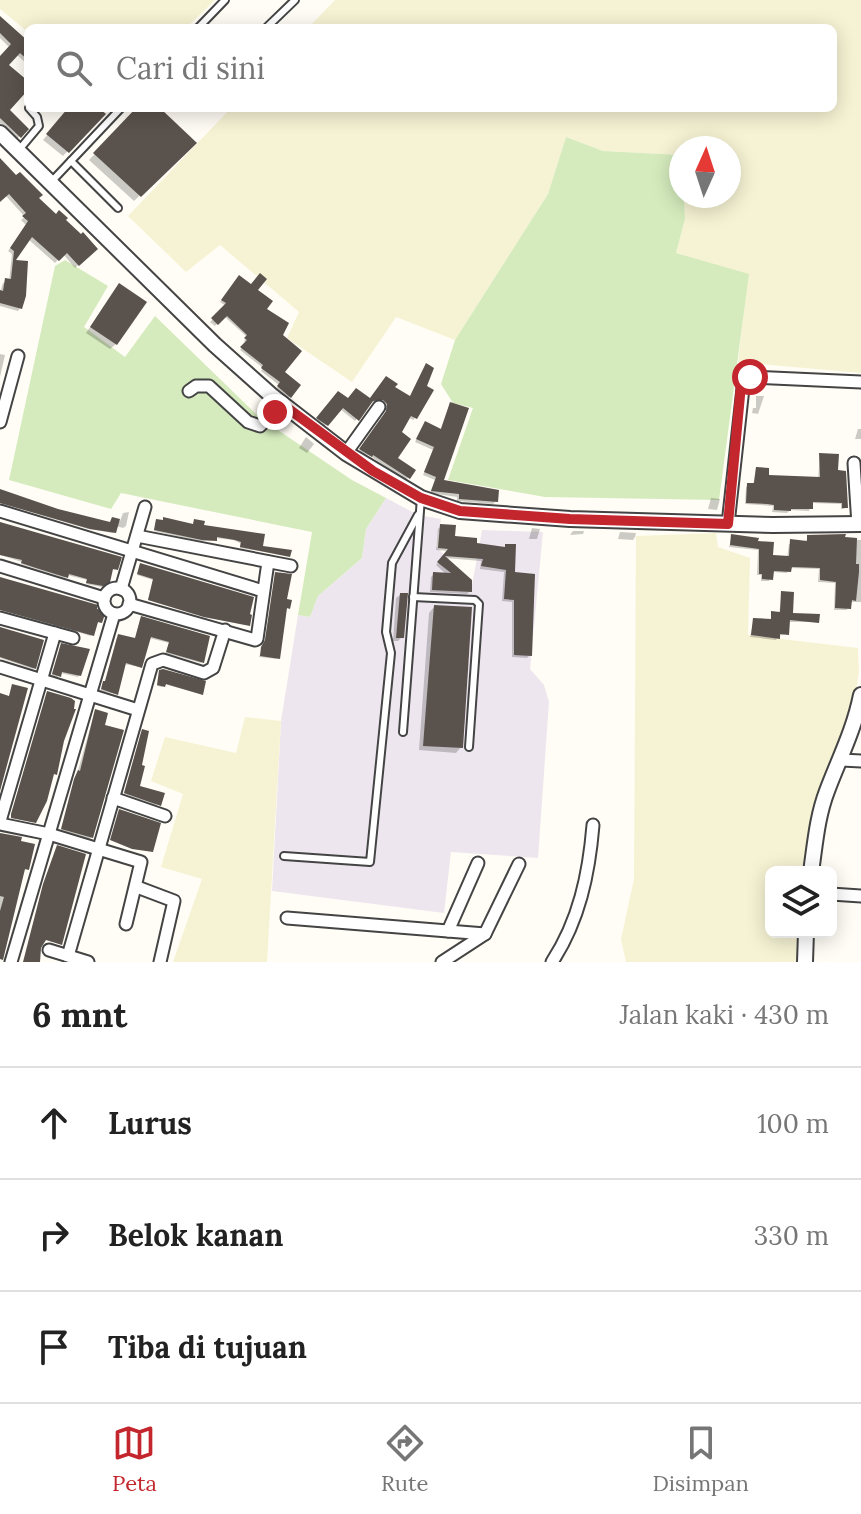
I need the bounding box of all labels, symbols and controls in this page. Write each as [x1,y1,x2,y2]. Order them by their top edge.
search box [24,24,837,112]
icon: search [52,46,96,90]
text: Cari di sini [116,49,265,87]
north arrow [669,136,741,208]
route start [732,359,768,395]
route end [257,394,293,430]
map controls [765,866,837,938]
button: layers [765,866,837,938]
text: 6 mnt [32,993,127,1036]
text: Jalan kaki · 430 m [620,998,829,1031]
icon: ahead [32,1101,76,1145]
text: Lurus [108,1104,192,1142]
text: 100 m [757,1107,829,1140]
icon: right [32,1213,76,1257]
text: Belok kanan [108,1216,283,1254]
text: 330 m [754,1219,829,1252]
icon: arrive [32,1325,76,1369]
text: Tiba di tujuan [108,1328,307,1366]
tab: Peta [112,1421,157,1497]
tab: Rute [381,1421,428,1497]
tab: Disimpan [652,1421,749,1497]

